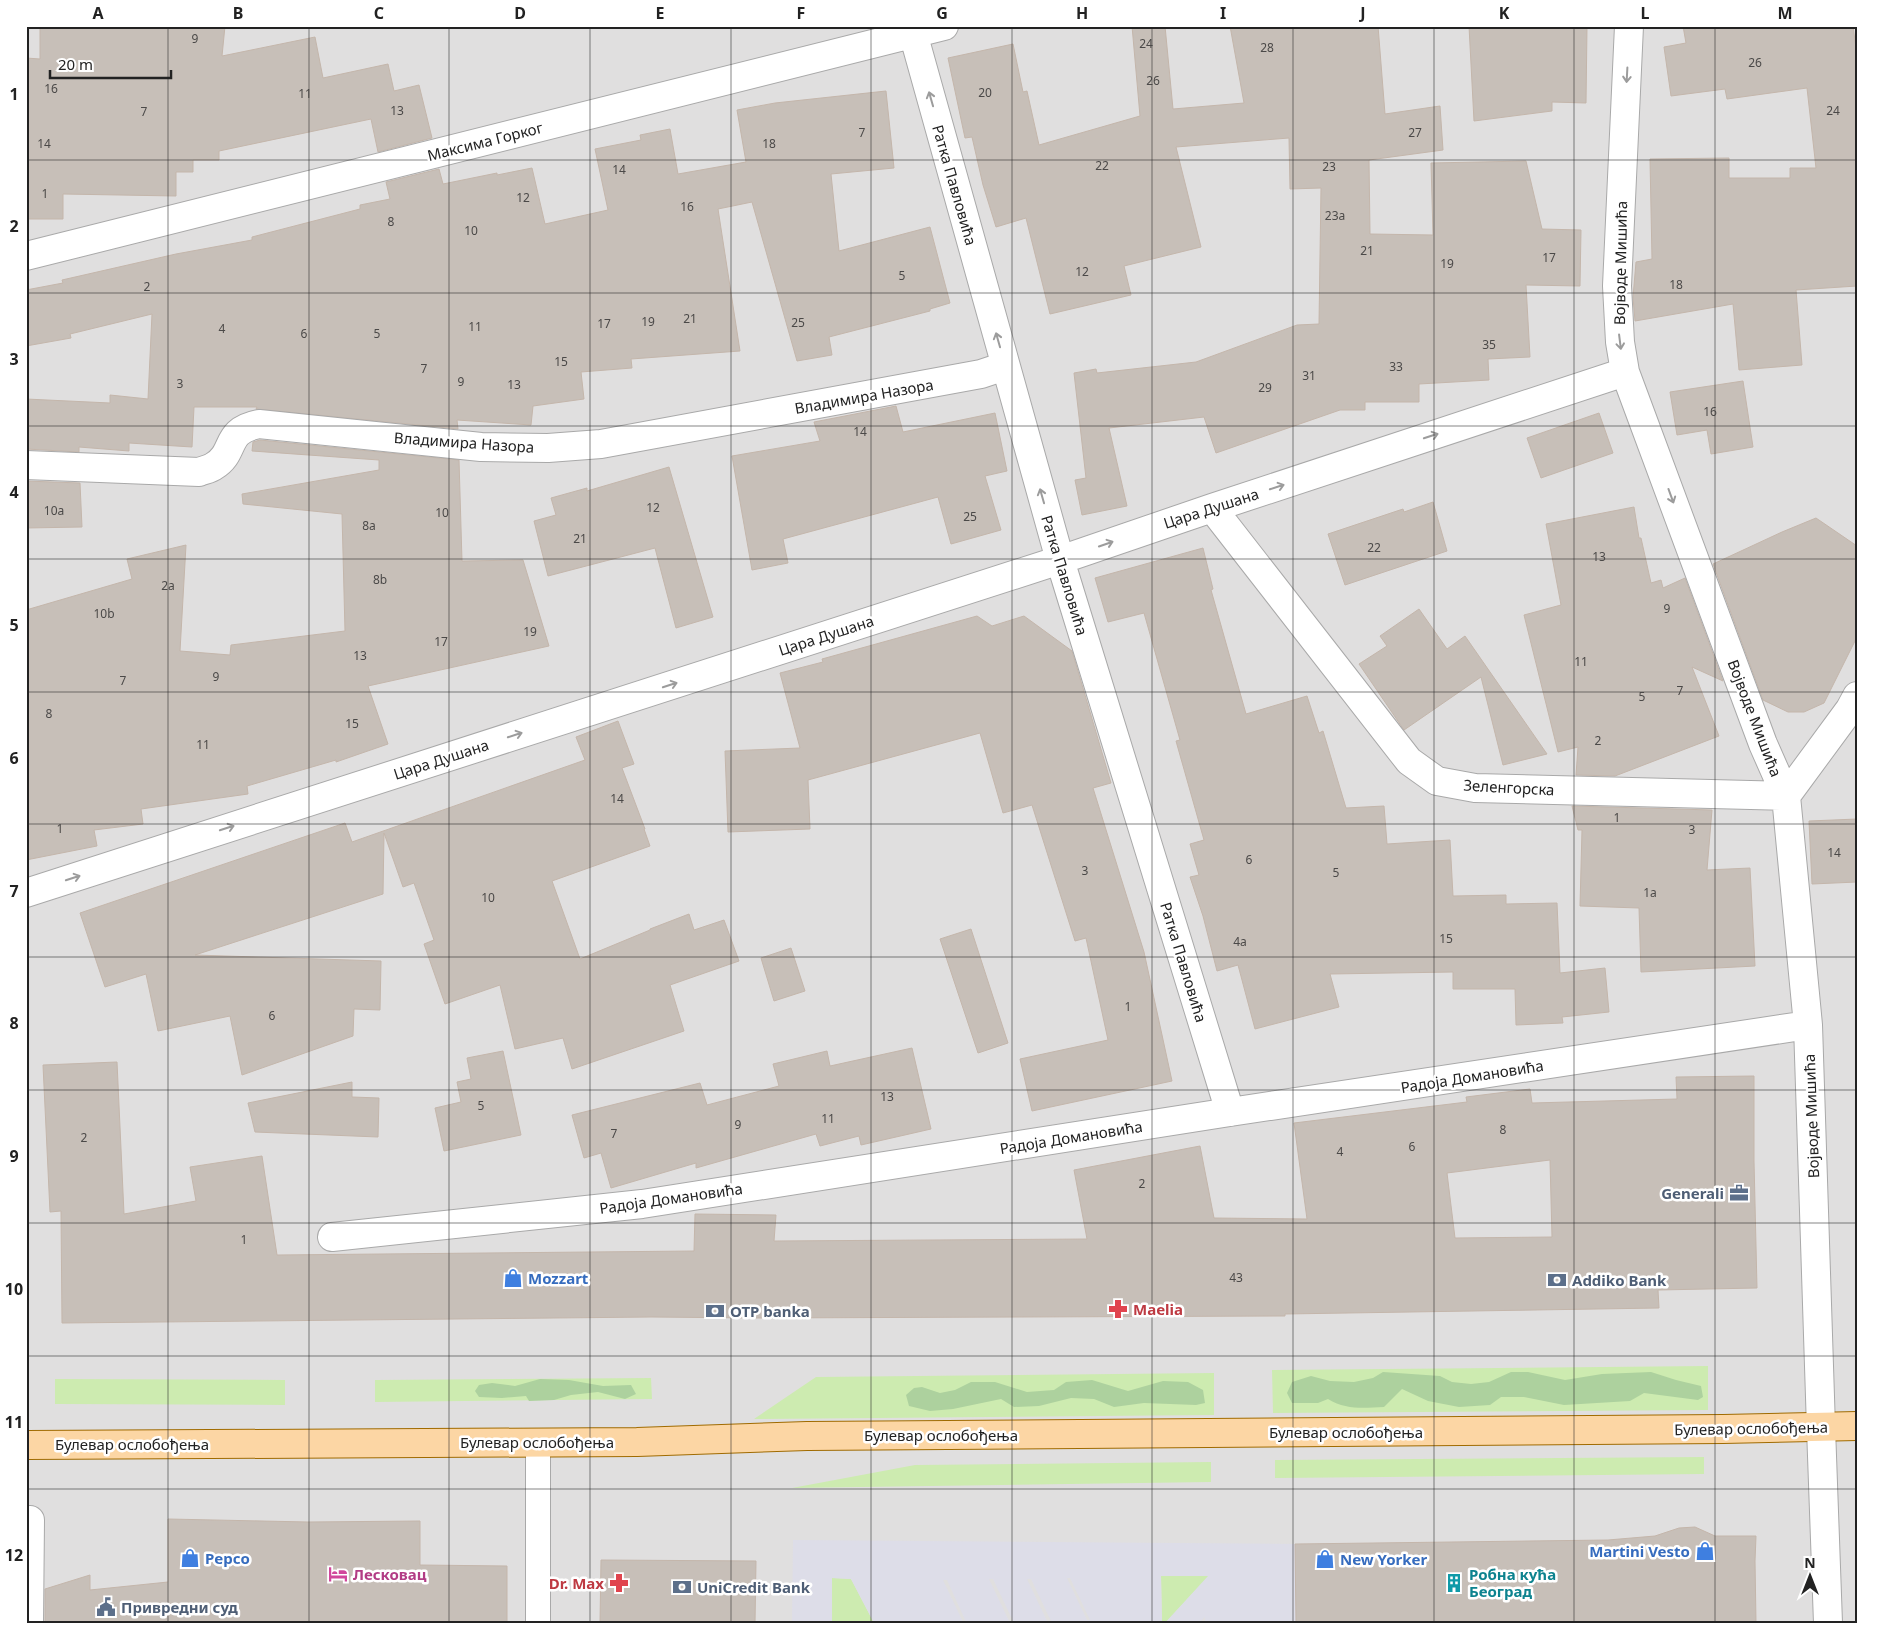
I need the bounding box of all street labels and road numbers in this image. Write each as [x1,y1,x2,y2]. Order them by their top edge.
street label: Максима Горког [425,117,545,165]
street label: Ратка Павловића [928,122,982,248]
street label: Војводе Мишића [1609,201,1631,325]
street label: Владимира Назора [793,374,935,418]
street label: Владимира Назора [393,427,535,457]
street label: Цара Душана [1161,483,1261,533]
street label: Ратка Павловића [1037,512,1093,638]
street label: Цара Душана [776,610,876,660]
street label: Војводе Мишића [1723,656,1787,780]
street label: Цара Душана [391,734,491,784]
street label: Зеленгорска [1463,775,1555,799]
street label: Ратка Павловића [1156,899,1212,1025]
street label: Војводе Мишића [1799,1054,1823,1178]
street label: Радоја Домановића [1399,1055,1545,1097]
street label: Радоја Домановића [998,1116,1144,1158]
street label: Радоја Домановића [598,1178,744,1218]
street label: Булевар ослобођења [1674,1417,1828,1439]
street label: Булевар ослобођења [1269,1422,1423,1442]
street label: Булевар ослобођења [864,1425,1018,1445]
street label: Булевар ослобођења [460,1432,614,1452]
street label: Булевар ослобођења [55,1434,209,1454]

